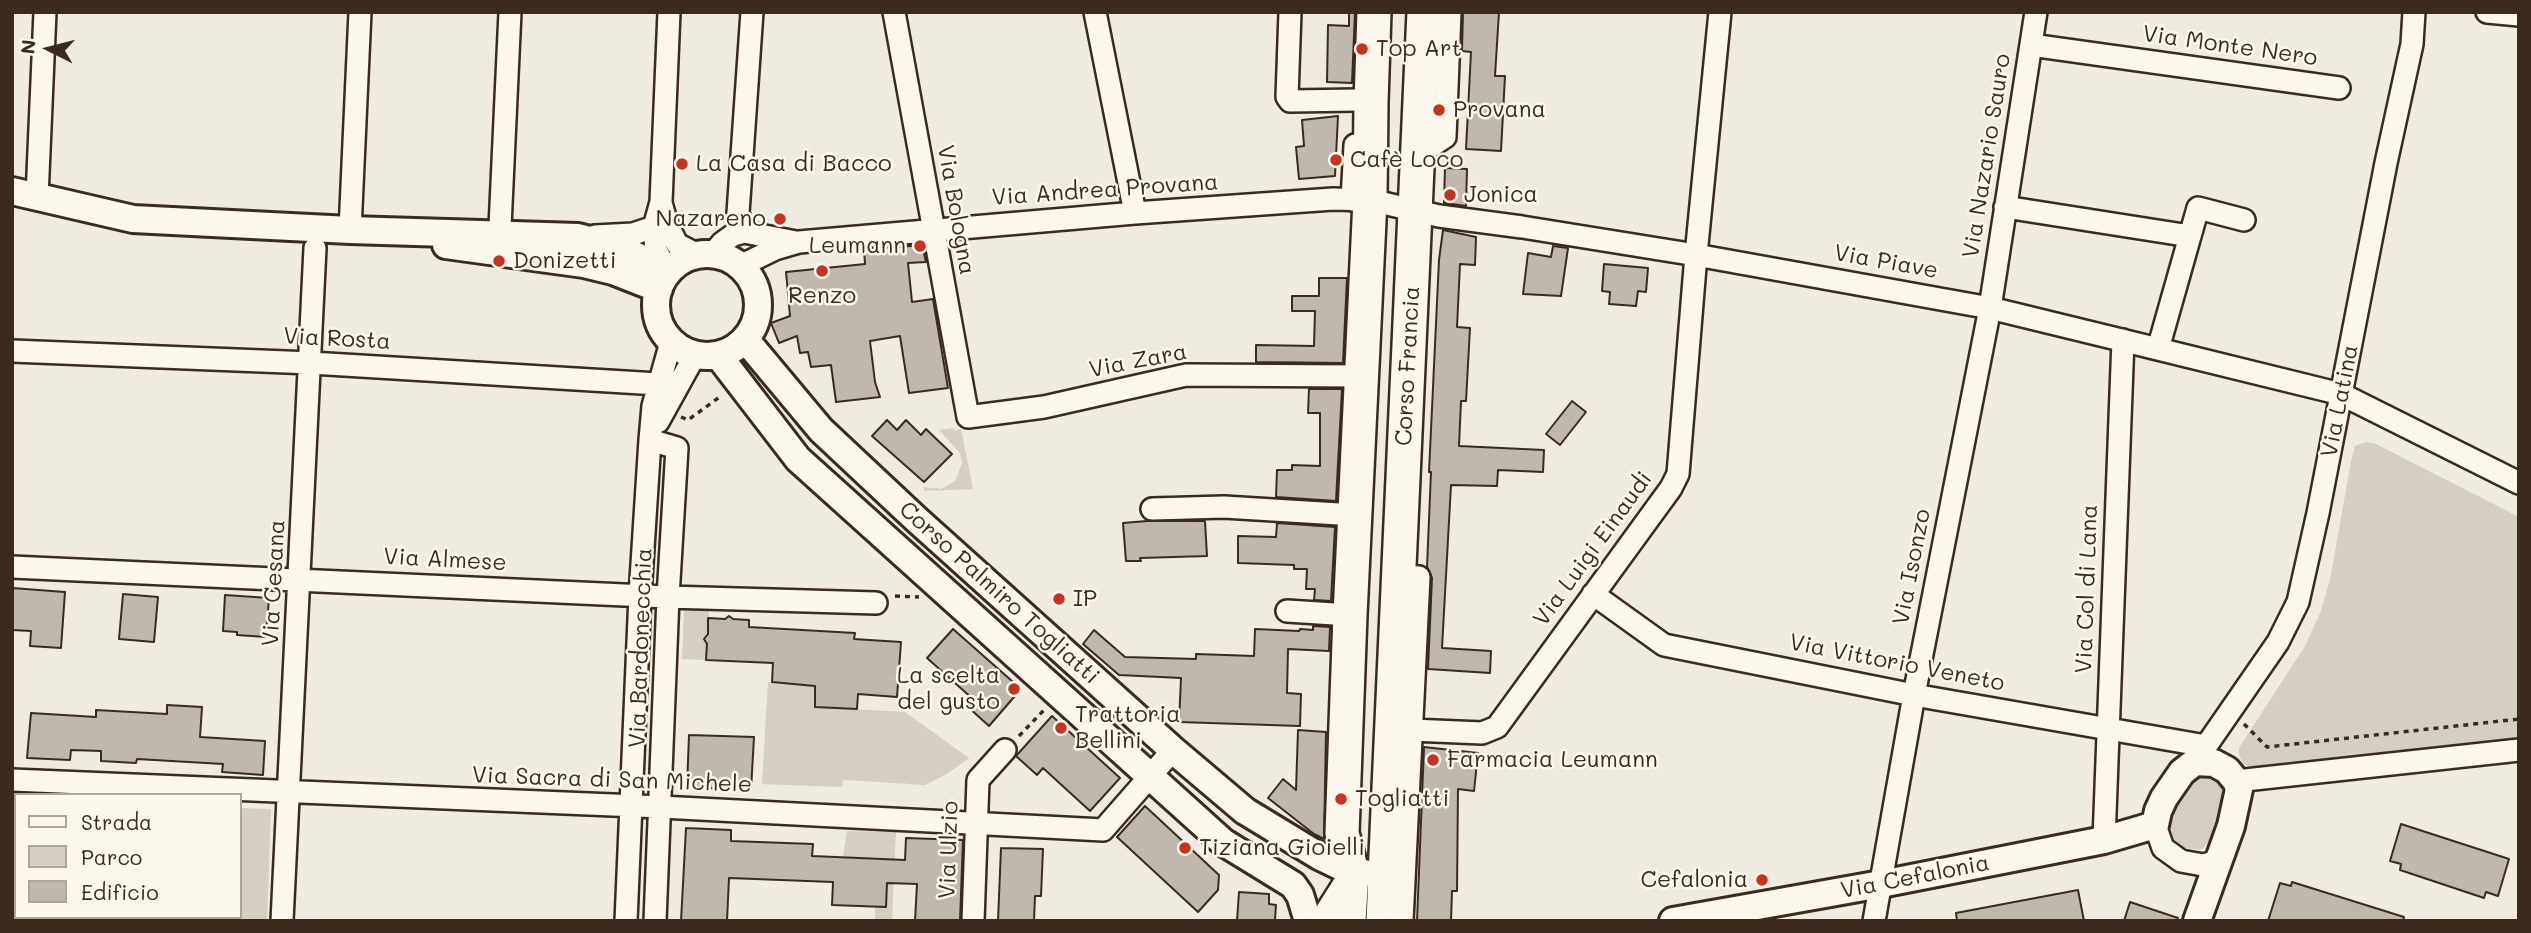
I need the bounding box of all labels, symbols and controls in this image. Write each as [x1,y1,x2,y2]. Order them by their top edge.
north arrow [14,14,84,84]
street label: Via Monte Nero [2141,20,2319,72]
place label: Top Art [1376,35,1462,63]
text: N [14,38,41,55]
marker: Top Art [1354,41,1370,57]
street label: Via Nazario Sauro [1957,52,2017,260]
place label: Provana [1453,96,1546,124]
marker: Provana [1431,102,1447,118]
street label: Via Bologna [931,143,981,277]
place label: Cafè Loco [1350,146,1463,174]
place label: La Casa di Bacco [696,150,892,178]
marker: Cafè Loco [1328,152,1344,168]
marker: La Casa di Bacco [674,156,690,172]
street label: Via Andrea Provana [991,168,1219,212]
place label: Jonica [1464,181,1538,209]
marker: Jonica [1442,187,1458,203]
place label: Nazareno [655,205,766,233]
marker: Nazareno [772,211,788,227]
place label: Leumann [809,232,906,260]
marker: Leumann [912,238,928,254]
street label: Via Piave [1832,239,1940,285]
place label: Donizetti [513,247,617,275]
marker: Donizetti [491,253,507,269]
marker: Renzo [814,263,830,279]
place label: Renzo [788,282,856,310]
street label: Corso Francia [1390,285,1426,447]
street label: Via Rosta [283,322,391,356]
street label: Via Zara [1087,338,1189,384]
street label: Via Latina [2316,342,2364,460]
street label: Via Luigi Einaudi [1528,466,1658,632]
street label: Corso Palmiro Togliatti [893,496,1105,690]
street label: Via Col di Lana [2070,504,2104,674]
street label: Via Isonzo [1887,507,1937,627]
street label: Via Cesana [257,519,291,647]
street label: Via Almese [383,543,507,577]
street label: Via Bardonecchia [624,547,658,749]
place label: IP [1073,585,1097,613]
marker: IP [1051,591,1067,607]
street label: Via Vittorio Veneto [1787,629,2007,697]
place label: La scelta del gusto [897,662,1000,716]
marker: La scelta del gusto [1006,681,1022,697]
place label: Trattoria Bellini [1075,701,1180,755]
marker: Trattoria Bellini [1053,720,1069,736]
place label: Farmacia Leumann [1447,746,1658,774]
marker: Farmacia Leumann [1425,752,1441,768]
street label: Via Sacra di San Michele [472,761,752,799]
place label: Togliatti [1355,785,1449,813]
marker: Togliatti [1333,791,1349,807]
legend [14,793,242,919]
street label: Via Ulzio [933,801,965,899]
text: Strada [81,808,152,835]
place label: Tiziana Gioielli [1199,834,1365,862]
marker: Tiziana Gioielli [1177,840,1193,856]
text: Parco [81,843,142,870]
street label: Via Cefalonia [1838,849,1992,905]
place label: Cefalonia [1641,866,1748,894]
marker: Cefalonia [1754,872,1770,888]
text: Edificio [81,878,159,905]

